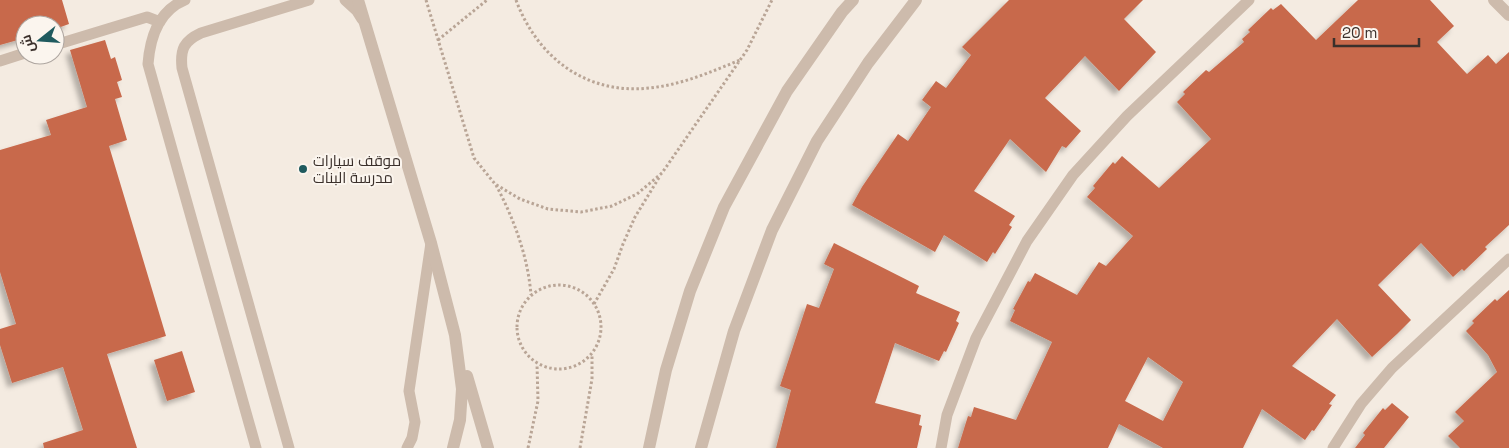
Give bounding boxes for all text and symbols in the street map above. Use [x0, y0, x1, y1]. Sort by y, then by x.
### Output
north arrow [15, 15, 65, 65]
scale bar [1334, 15, 1419, 47]
text: 20 m [1342, 23, 1377, 42]
text: ش [16, 33, 39, 55]
place label: موقف سيارات مدرسة البنات [313, 151, 401, 187]
marker: موقف سيارات مدرسة البنات [297, 163, 309, 175]

